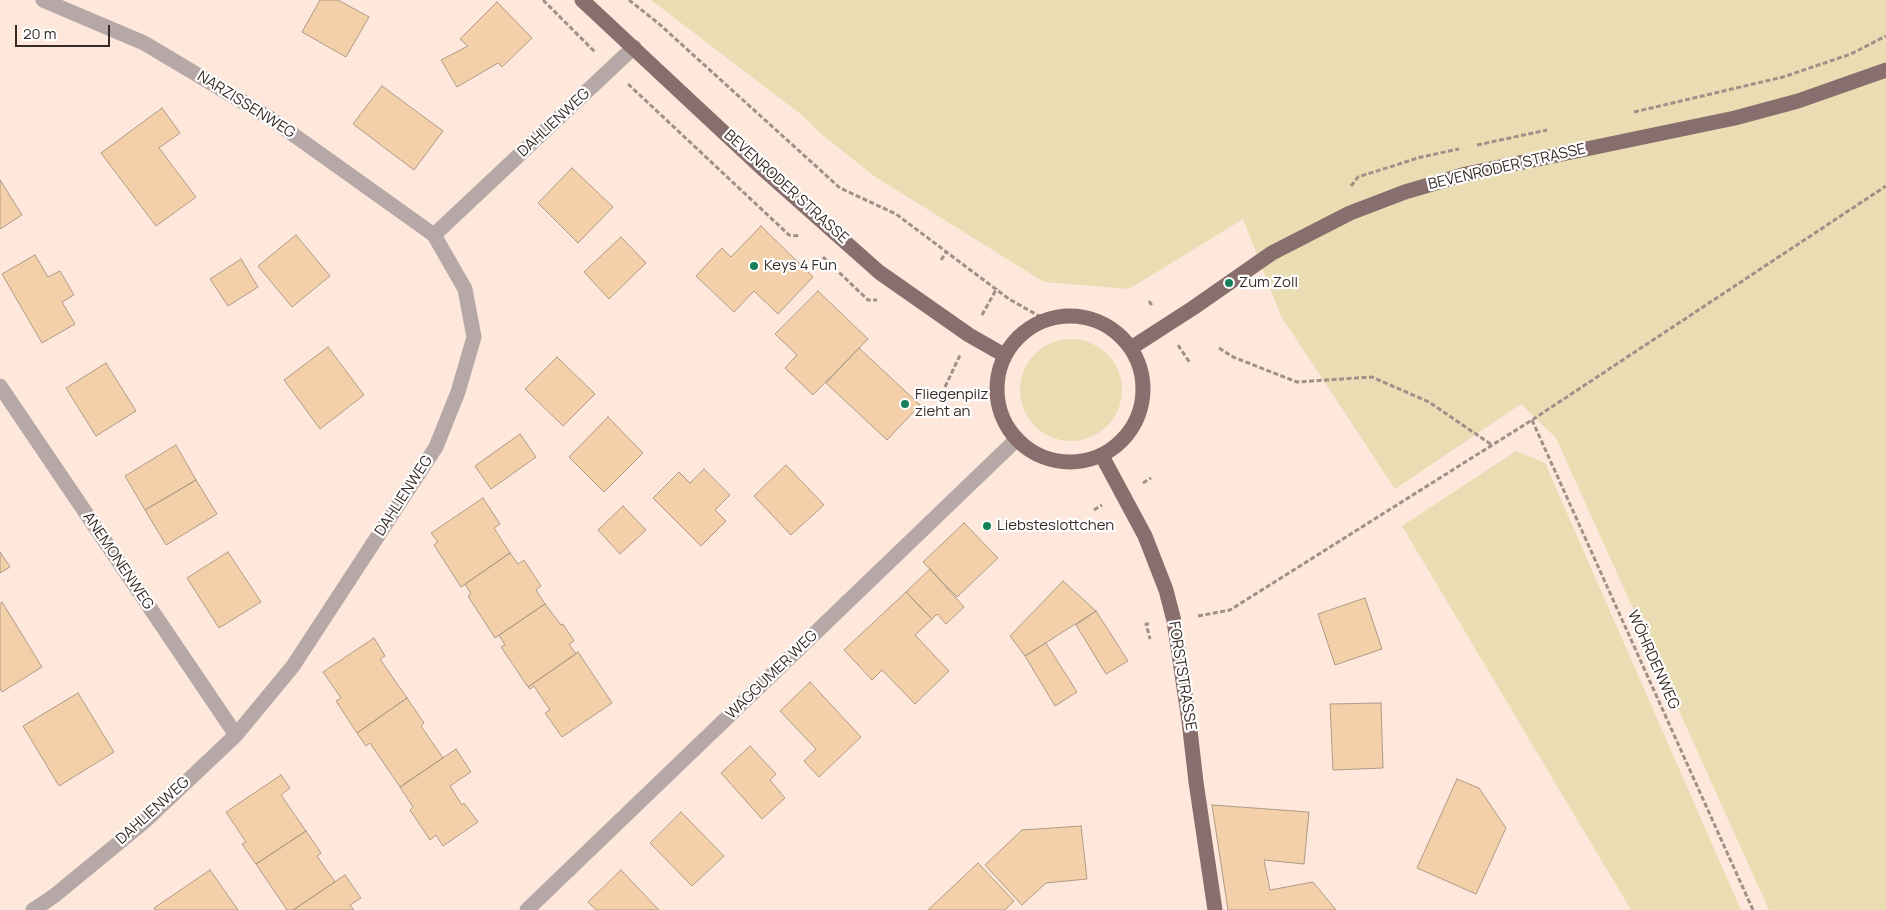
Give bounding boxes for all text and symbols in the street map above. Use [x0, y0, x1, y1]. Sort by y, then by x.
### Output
scale bar [18, 15, 112, 47]
text: 20 m [23, 23, 56, 44]
street label: NARZISSENWEG [194, 68, 298, 142]
street label: DAHLIENWEG [514, 85, 594, 161]
street label: BEVENRODER STRASSE [720, 126, 852, 248]
street label: BEVENRODER STRASSE [1426, 140, 1588, 194]
place label: Keys 4 Fun [764, 257, 837, 275]
marker: Keys 4 Fun [748, 260, 760, 272]
place label: Zum Zoll [1239, 274, 1298, 292]
marker: Zum Zoll [1223, 277, 1235, 289]
place label: Fliegenpilz zieht an [915, 386, 988, 421]
marker: Fliegenpilz zieht an [899, 398, 911, 410]
street label: DAHLIENWEG [371, 452, 437, 540]
street label: ANEMONENWEG [79, 509, 157, 613]
place label: Liebsteslottchen [997, 517, 1114, 535]
marker: Liebsteslottchen [981, 520, 993, 532]
street label: WÖHRDENWEG [1623, 608, 1683, 712]
street label: FORSTSTRASSE [1164, 620, 1200, 732]
street label: WAGGUMER WEG [723, 627, 821, 723]
street label: DAHLIENWEG [113, 773, 193, 849]

